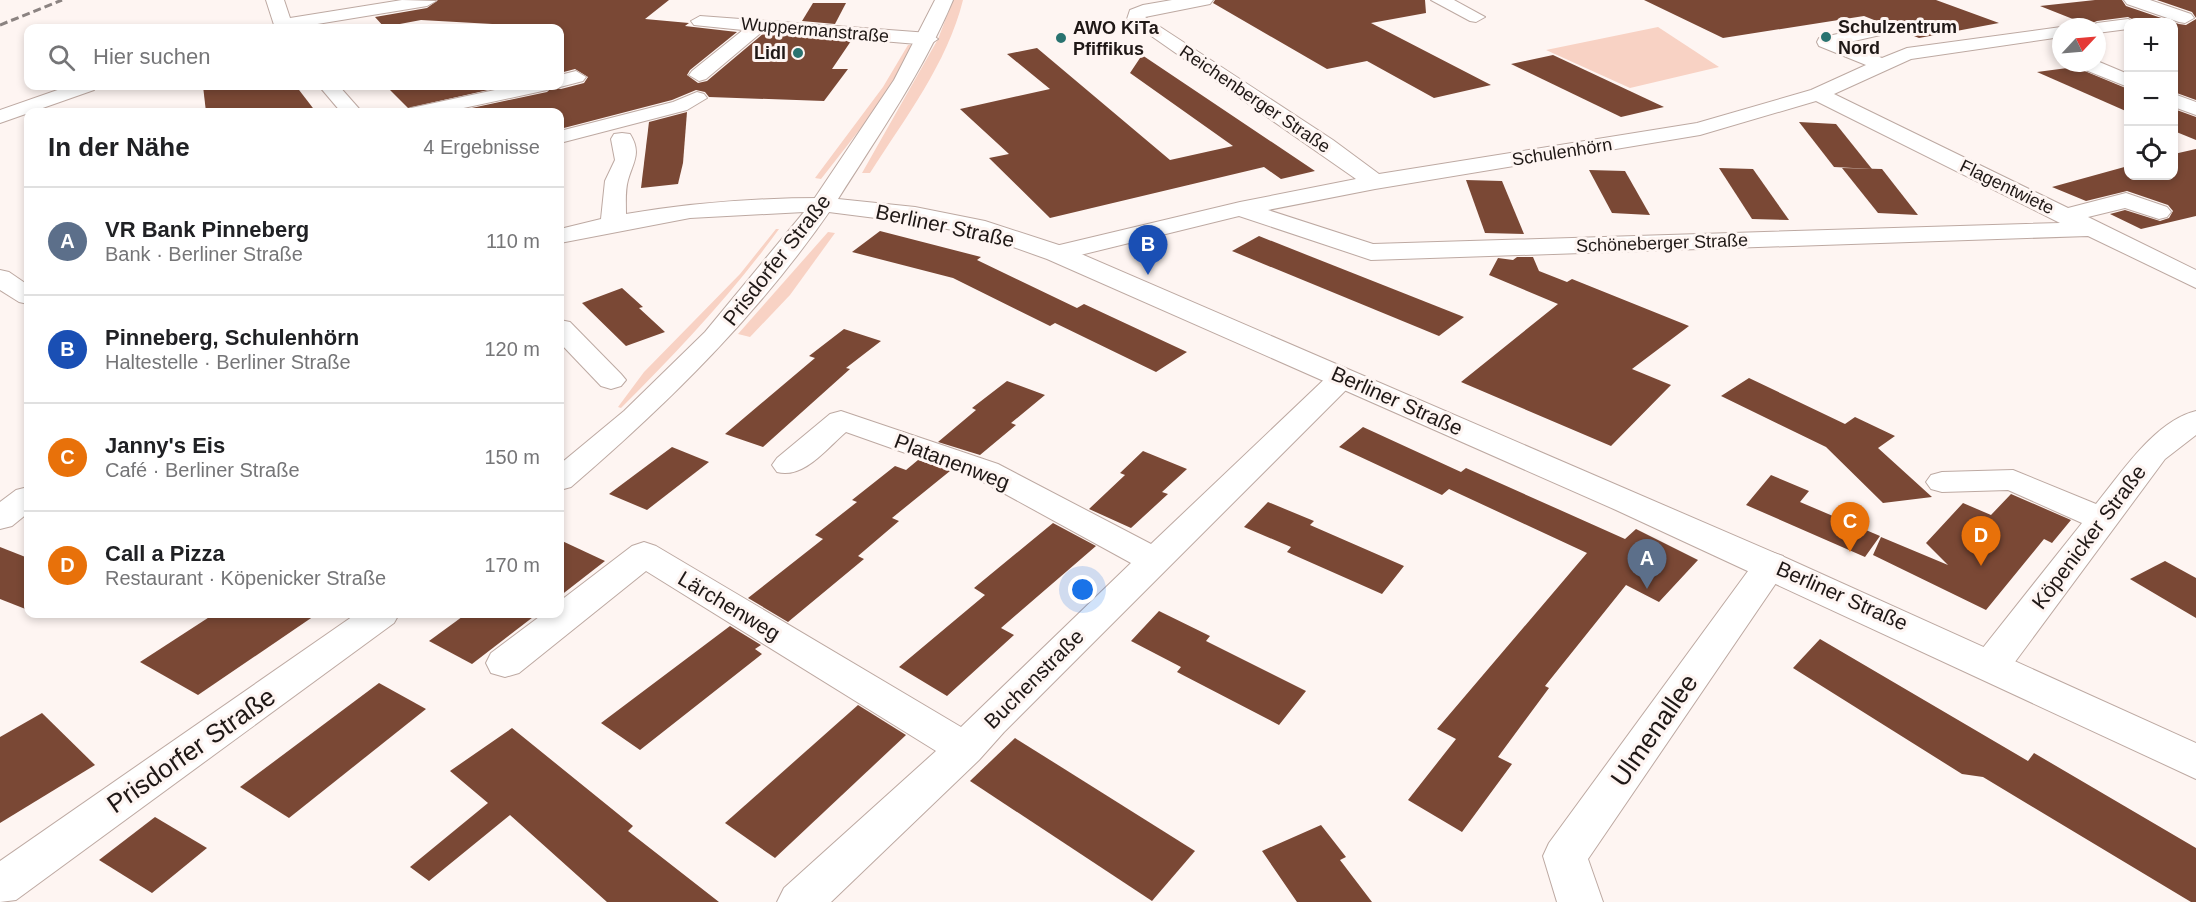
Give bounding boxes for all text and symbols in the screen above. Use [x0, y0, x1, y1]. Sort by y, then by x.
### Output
street label: Wuppermanstraße [740, 14, 890, 46]
place label: Schulzentrum Nord [1838, 17, 1957, 58]
place label: AWO KiTa Pfiffikus [1073, 18, 1160, 59]
north arrow [2052, 18, 2106, 72]
map controls [2124, 18, 2178, 180]
button: + [2124, 18, 2178, 72]
search box [24, 24, 564, 90]
marker: Schulzentrum Nord [1819, 30, 1833, 44]
marker: AWO KiTa Pfiffikus [1054, 31, 1068, 45]
icon: search [45, 41, 78, 74]
street label: Reichenberger Straße [1176, 41, 1334, 157]
place label: Lidl [754, 43, 786, 63]
text: Hier suchen [93, 44, 210, 69]
marker: Lidl [791, 46, 805, 60]
button: − [2124, 72, 2178, 126]
button: locate [2124, 126, 2178, 180]
text: In der Nähe [48, 132, 190, 162]
street label: Schulenhörn [1511, 134, 1613, 170]
text: 4 Ergebnisse [423, 136, 540, 158]
street label: Flagentwiete [1957, 156, 2057, 218]
street label: Prisdorfer Straße [718, 190, 835, 330]
street label: Berliner Straße [874, 200, 1017, 251]
text: VR Bank Pinneberg [105, 217, 309, 242]
pin: B [1128, 226, 1168, 275]
text: A [60, 230, 75, 252]
text: 110 m [486, 230, 540, 252]
street label: Schöneberger Straße [1576, 230, 1748, 256]
text: Bank · Berliner Straße [105, 243, 303, 265]
text: Pinneberg, Schulenhörn [105, 325, 359, 350]
text: B [60, 338, 75, 360]
text: 120 m [484, 338, 540, 360]
text: Haltestelle · Berliner Straße [105, 351, 351, 373]
street label: Berliner Straße [1328, 361, 1466, 440]
street label: Platanenweg [891, 429, 1013, 494]
text: Janny's Eis [105, 433, 225, 458]
text: C [60, 446, 75, 468]
text: 150 m [484, 446, 540, 468]
text: Café · Berliner Straße [105, 459, 300, 481]
street label: Köpenicker Straße [2027, 460, 2150, 613]
pin: C [1830, 502, 1870, 552]
pin: D [1962, 516, 2000, 566]
pin: A [1628, 540, 1666, 589]
text: Call a Pizza [105, 541, 225, 566]
text: D [60, 554, 75, 576]
text: 170 m [484, 554, 540, 576]
street label: Berliner Straße [1773, 556, 1911, 635]
street label: Lärchenweg [674, 566, 784, 645]
text: Restaurant · Köpenicker Straße [105, 567, 386, 589]
your location [1068, 575, 1097, 604]
street label: Buchenstraße [979, 624, 1088, 733]
street label: Ulmenallee [1604, 668, 1704, 792]
street label: Prisdorfer Straße [101, 681, 281, 819]

